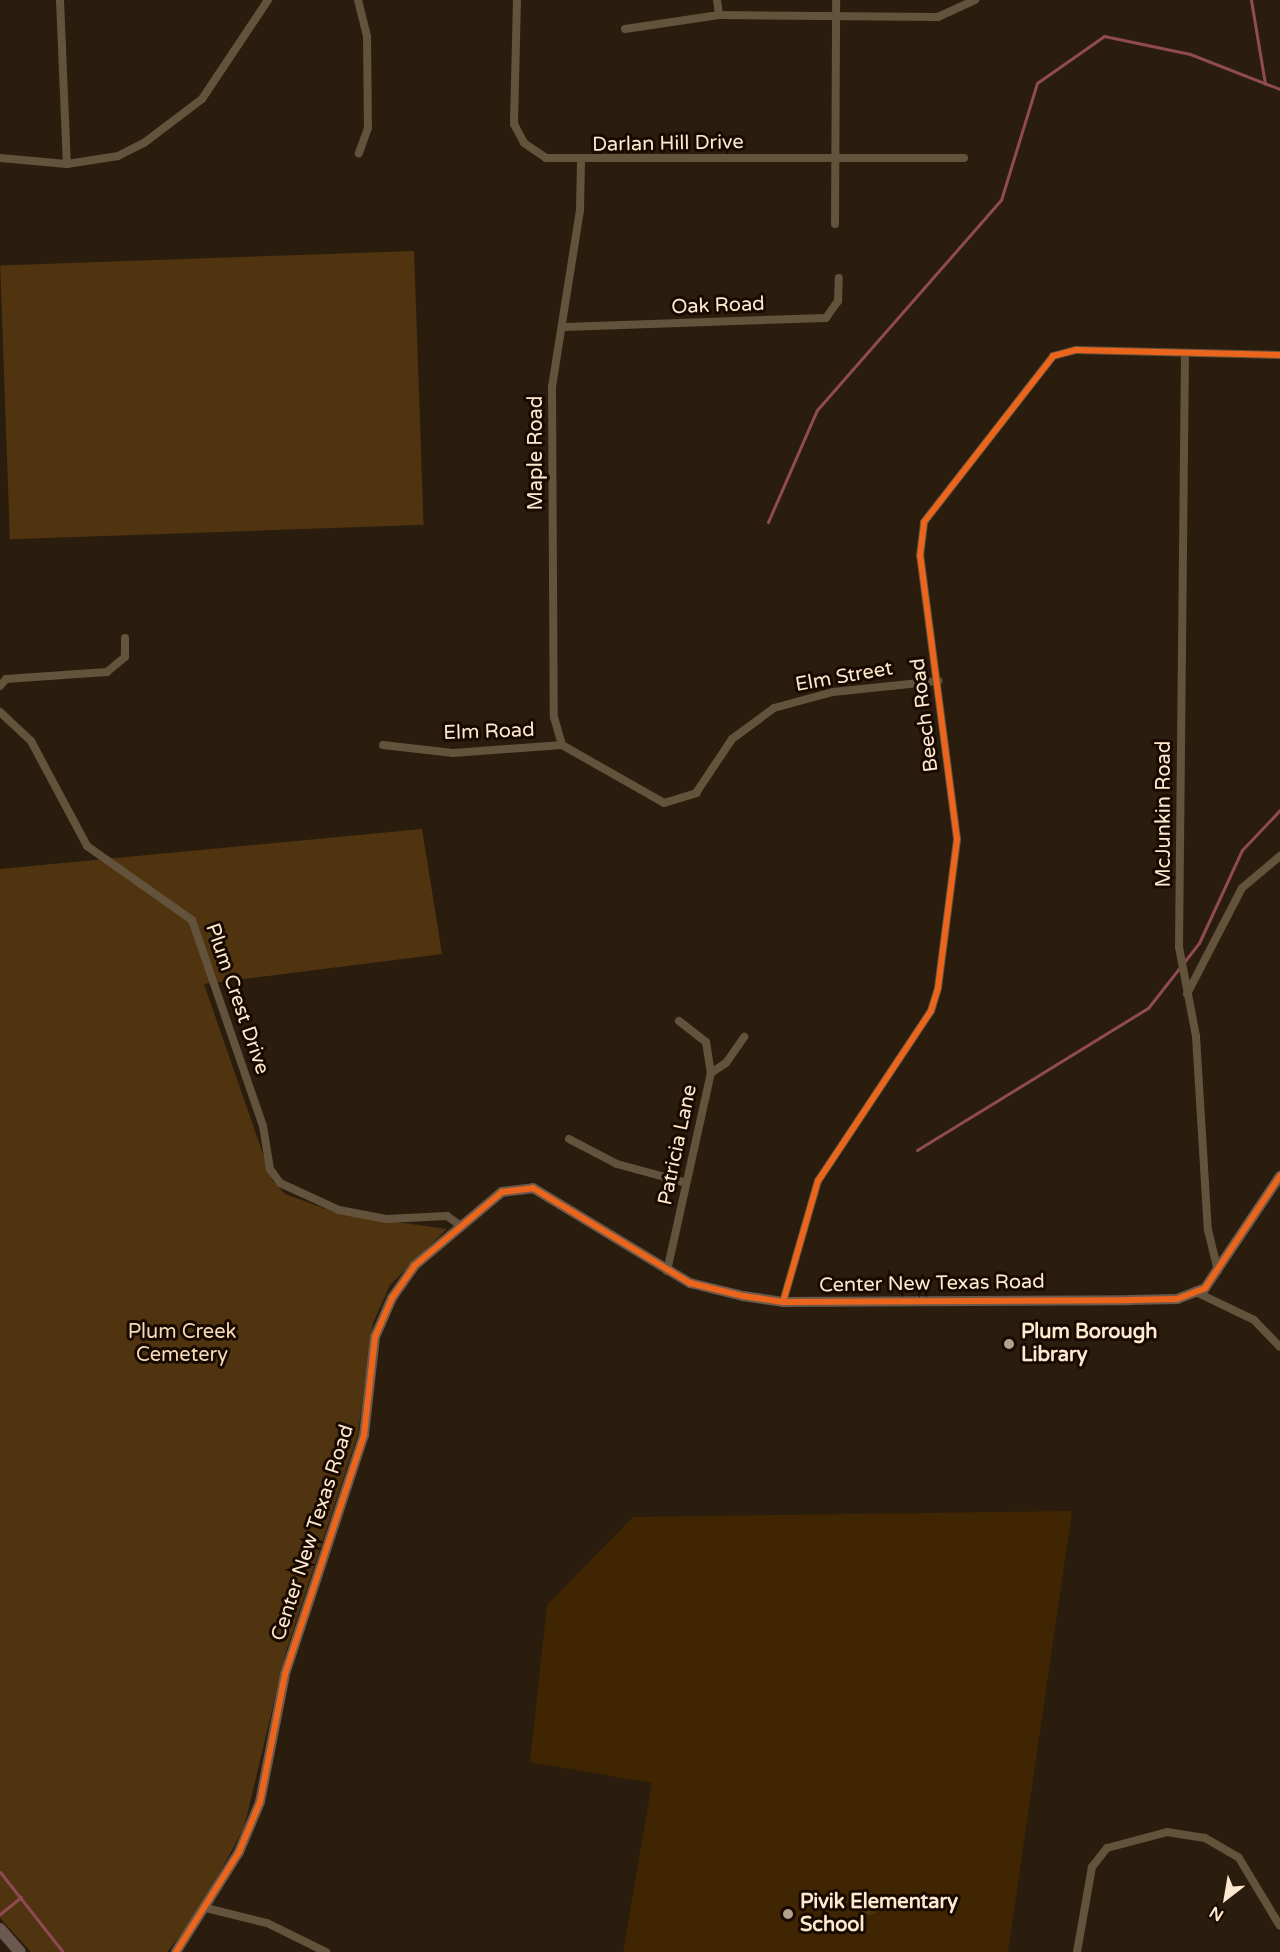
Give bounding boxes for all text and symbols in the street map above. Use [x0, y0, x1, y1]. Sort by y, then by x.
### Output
street label: Darlan Hill Drive [592, 131, 744, 157]
street label: Oak Road [671, 292, 765, 320]
street label: Maple Road [524, 396, 548, 510]
street label: Elm Street [793, 657, 895, 697]
street label: Beech Road [906, 657, 944, 773]
street label: Elm Road [443, 718, 535, 746]
street label: McJunkin Road [1152, 741, 1176, 887]
street label: Plum Crest Drive [200, 920, 274, 1078]
street label: Patricia Lane [654, 1083, 702, 1207]
street label: Center New Texas Road [819, 1270, 1045, 1298]
place label: Plum Borough Library [1021, 1320, 1157, 1367]
park label: Plum Creek Cemetery [128, 1321, 236, 1368]
marker: Plum Borough Library [1002, 1337, 1016, 1351]
street label: Center New Texas Road [267, 1422, 359, 1644]
north arrow [1196, 1868, 1256, 1928]
place label: Pivik Elementary School [800, 1890, 958, 1937]
text: N [1206, 1902, 1227, 1925]
marker: Pivik Elementary School [781, 1907, 795, 1921]

